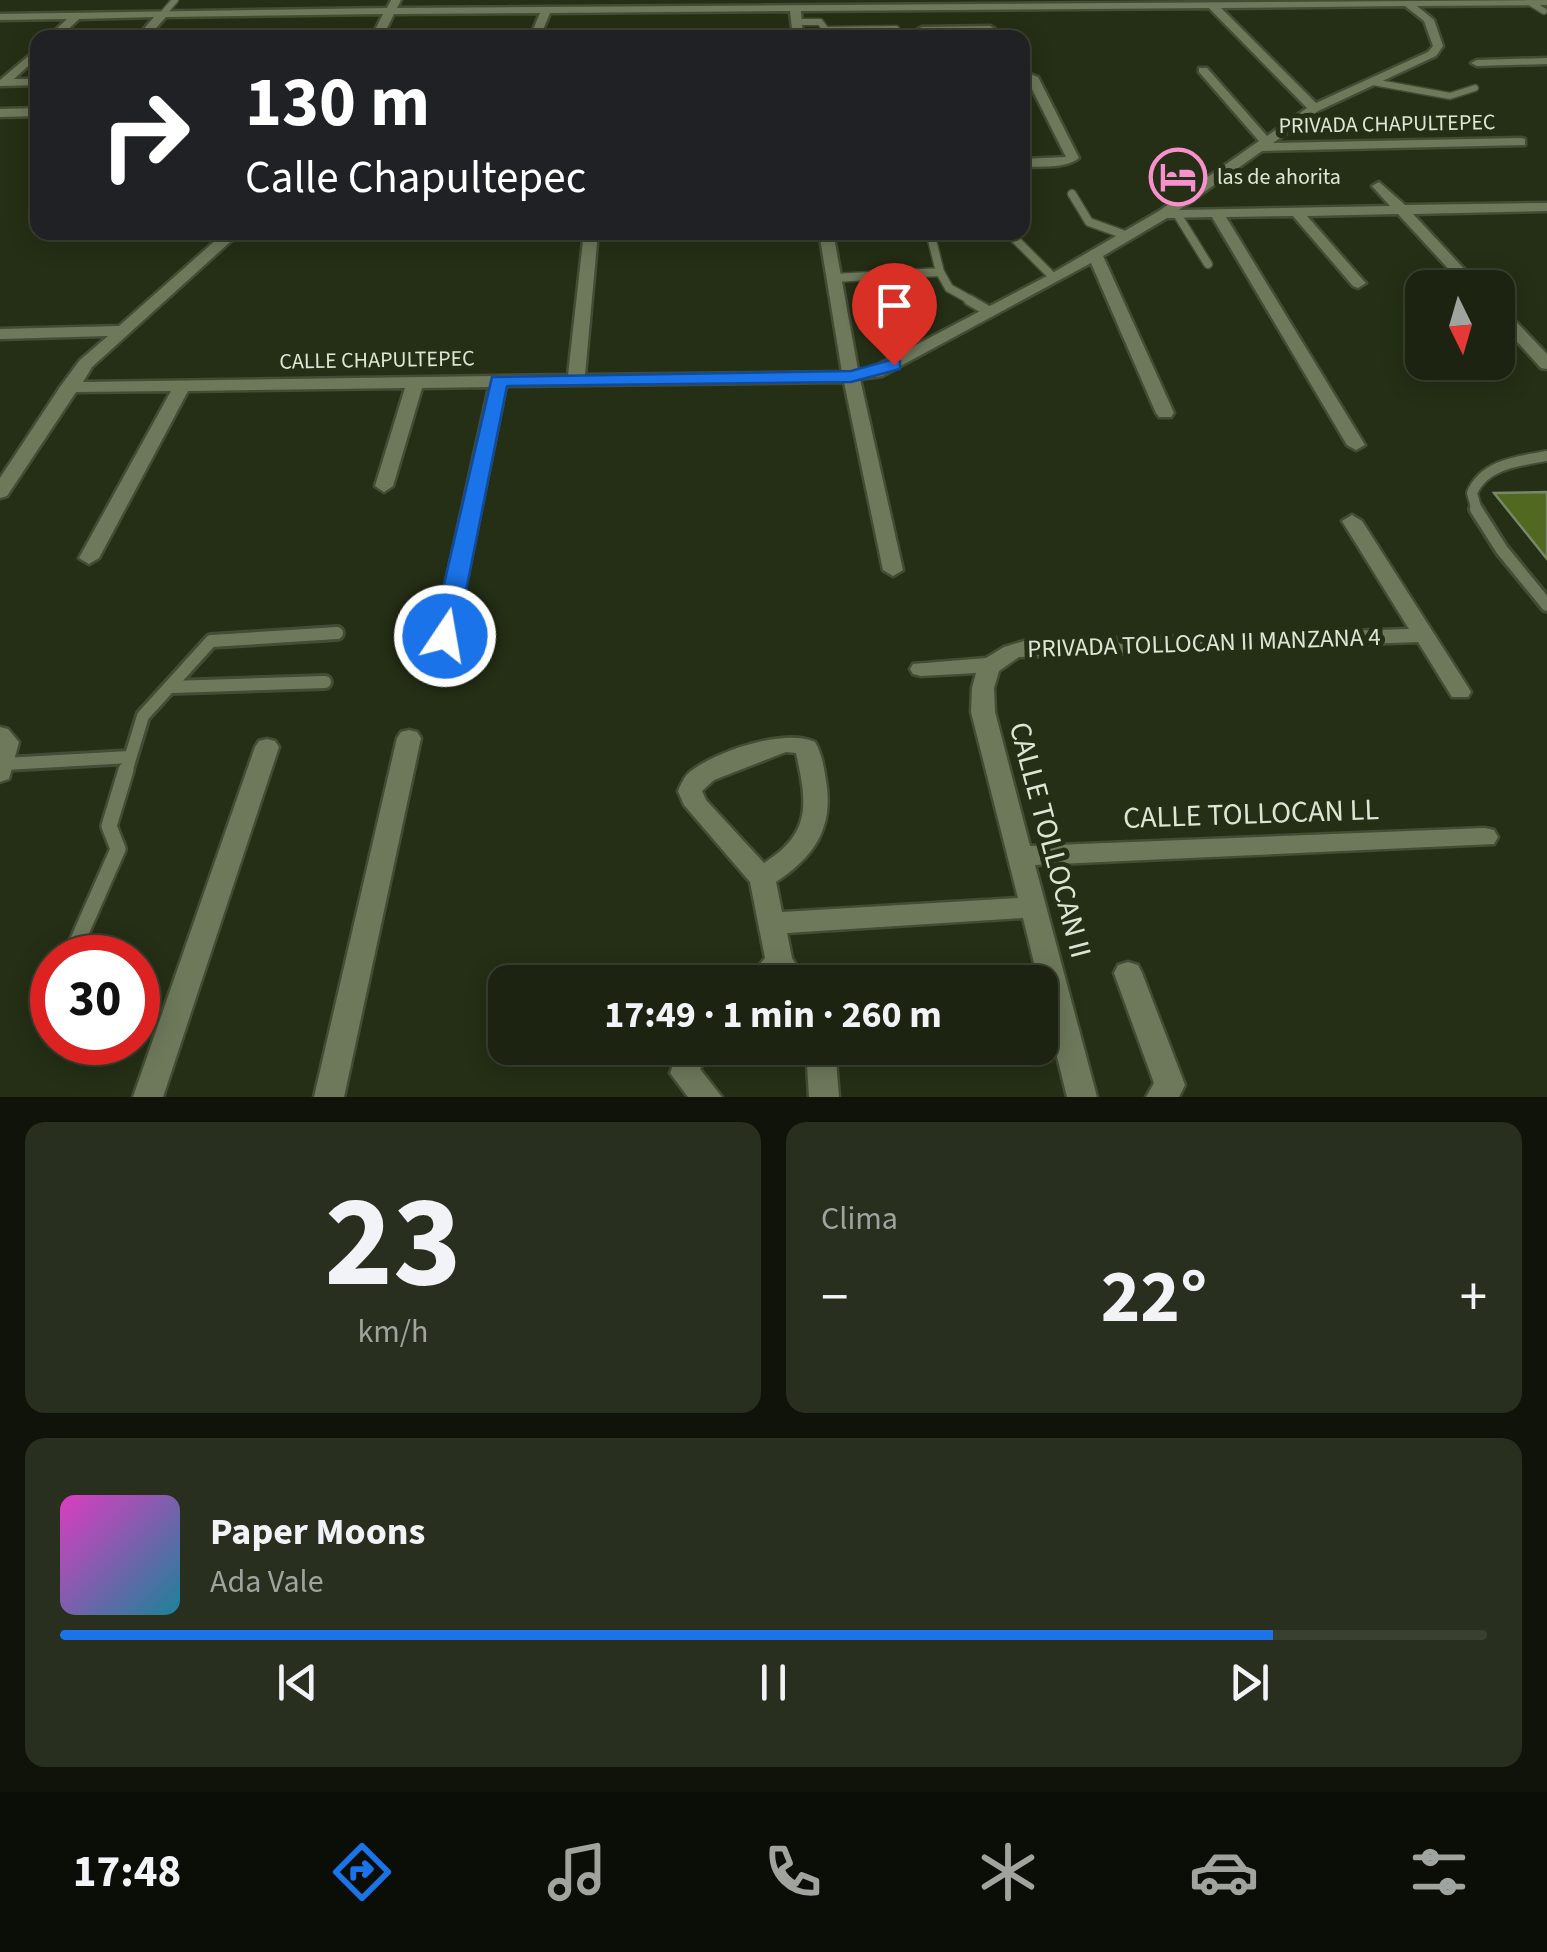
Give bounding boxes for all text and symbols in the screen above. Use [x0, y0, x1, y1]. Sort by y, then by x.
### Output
text: 130 m [245, 53, 430, 153]
icon: right [80, 70, 210, 200]
street label: PRIVADA CHAPULTEPEC [1278, 106, 1496, 142]
text: Calle Chapultepec [245, 146, 586, 210]
hotel icon: las de ahorita [1148, 147, 1208, 207]
place label: las de ahorita [1217, 161, 1341, 193]
pin [852, 263, 937, 366]
north arrow [1405, 270, 1515, 380]
map controls [1405, 270, 1515, 380]
icon: arrive [867, 278, 922, 333]
street label: CALLE CHAPULTEPEC [279, 342, 475, 378]
position arrow [393, 584, 497, 688]
street label: PRIVADA TOLLOCAN II MANZANA 4 [1027, 619, 1381, 667]
street label: CALLE TOLLOCAN II [998, 717, 1102, 963]
street label: CALLE TOLLOCAN LL [1122, 788, 1380, 840]
speed limit sign: 30 [30, 935, 160, 1065]
text: 17:49 · 1 min · 260 m [604, 988, 942, 1042]
text: 23 [324, 1151, 462, 1336]
text: Clima [821, 1196, 898, 1242]
text: 22° [1101, 1244, 1207, 1351]
text: − [821, 1259, 848, 1337]
text: + [1460, 1259, 1487, 1337]
text: km/h [358, 1309, 428, 1355]
text: Paper Moons [210, 1505, 425, 1559]
text: Ada Vale [210, 1559, 324, 1605]
icon: previous [270, 1655, 325, 1710]
icon: pause [746, 1655, 801, 1710]
icon: next [1222, 1655, 1277, 1710]
icon: directions [327, 1837, 397, 1907]
icon: music [542, 1837, 612, 1907]
icon: phone [758, 1837, 828, 1907]
icon: climate [973, 1837, 1043, 1907]
icon: car [1189, 1837, 1259, 1907]
icon: filters [1404, 1837, 1474, 1907]
text: 17:48 [73, 1840, 181, 1904]

